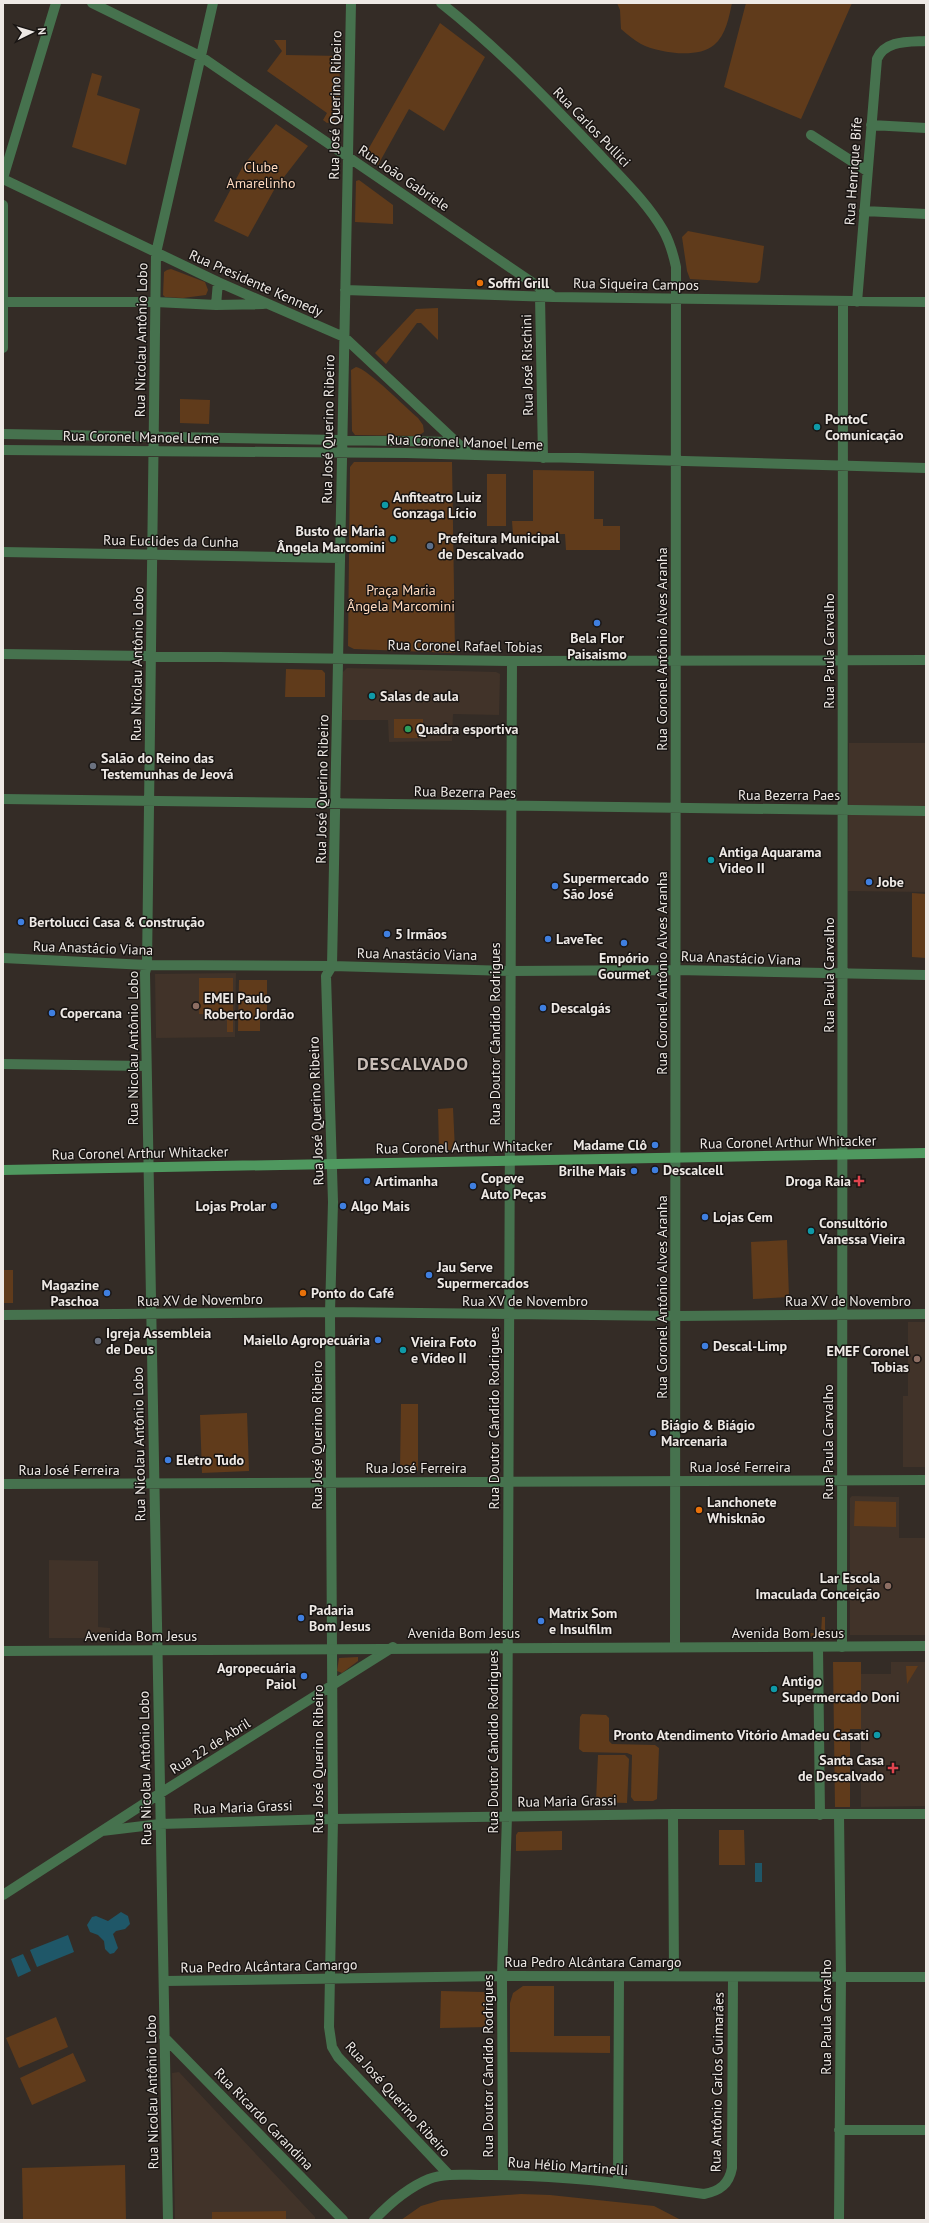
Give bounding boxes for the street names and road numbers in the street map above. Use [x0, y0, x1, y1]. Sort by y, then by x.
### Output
street label: Rua José Querino Ribeiro [325, 30, 345, 180]
street label: Rua Carlos Pullici [549, 83, 635, 171]
street label: Rua Henrique Bife [840, 116, 866, 226]
street label: Rua João Gabriele [355, 141, 453, 215]
street label: Rua Presidente Kennedy [186, 245, 326, 321]
street label: Rua Nicolau Antônio Lobo [131, 263, 151, 417]
street label: Rua Siqueira Campos [573, 274, 699, 294]
street label: Rua José Rischini [517, 314, 537, 416]
street label: Rua José Querino Ribeiro [318, 354, 338, 504]
street label: Rua Coronel Manoel Leme [63, 427, 219, 447]
street label: Rua Coronel Manoel Leme [387, 430, 543, 454]
street label: Rua Euclides da Cunha [103, 531, 239, 551]
street label: Rua Coronel Antônio Alves Aranha [653, 547, 671, 751]
street label: Rua Nicolau Antônio Lobo [127, 587, 147, 741]
street label: Rua Paula Carvalho [820, 593, 838, 709]
street label: Rua Coronel Rafael Tobias [387, 636, 543, 656]
street label: Rua José Querino Ribeiro [312, 714, 332, 864]
street label: Rua Bezerra Paes [414, 782, 516, 802]
street label: Rua Bezerra Paes [738, 786, 840, 804]
street label: Rua Coronel Antônio Alves Aranha [653, 871, 671, 1075]
street label: Rua Paula Carvalho [820, 917, 838, 1033]
street label: Rua Anastácio Viana [32, 937, 154, 959]
street label: Rua Doutor Cândido Rodrigues [486, 942, 504, 1126]
street label: Rua Anastácio Viana [357, 944, 477, 964]
street label: Rua Anastácio Viana [680, 947, 802, 969]
street label: Rua Nicolau Antônio Lobo [124, 971, 142, 1125]
street label: Rua José Querino Ribeiro [304, 1036, 328, 1186]
street label: Rua Coronel Arthur Whitacker [699, 1131, 877, 1153]
street label: Rua Coronel Arthur Whitacker [375, 1136, 553, 1158]
street label: Rua Coronel Arthur Whitacker [51, 1142, 229, 1164]
street label: Rua Coronel Antônio Alves Aranha [653, 1195, 671, 1399]
street label: Rua XV de Novembro [137, 1290, 263, 1310]
street label: Rua XV de Novembro [462, 1292, 588, 1310]
street label: Rua XV de Novembro [785, 1292, 911, 1310]
street label: Rua Doutor Cândido Rodrigues [485, 1326, 503, 1510]
street label: Rua José Querino Ribeiro [308, 1360, 326, 1510]
street label: Rua Nicolau Antônio Lobo [129, 1367, 149, 1521]
street label: Rua Paula Carvalho [819, 1384, 837, 1500]
street label: Rua José Ferreira [689, 1458, 791, 1476]
street label: Rua José Ferreira [365, 1459, 467, 1477]
street label: Rua José Ferreira [18, 1461, 120, 1479]
street label: Avenida Bom Jesus [408, 1624, 520, 1642]
street label: Avenida Bom Jesus [732, 1624, 844, 1642]
street label: Avenida Bom Jesus [85, 1627, 197, 1645]
street label: Rua Doutor Cândido Rodrigues [484, 1650, 502, 1834]
street label: Rua José Querino Ribeiro [309, 1684, 327, 1834]
street label: Rua Nicolau Antônio Lobo [135, 1691, 155, 1845]
street label: Rua 22 de Abril [166, 1714, 254, 1778]
street label: Rua Maria Grassi [517, 1791, 617, 1811]
street label: Rua Maria Grassi [193, 1796, 293, 1818]
street label: Rua Pedro Alcântara Camargo [504, 1953, 682, 1971]
street label: Rua Pedro Alcântara Camargo [180, 1955, 358, 1977]
street label: Rua Paula Carvalho [817, 1959, 835, 2075]
street label: Rua Doutor Cândido Rodrigues [479, 1974, 497, 2158]
street label: Rua Antônio Carlos Guimarães [706, 1992, 728, 2172]
street label: Rua Nicolau Antônio Lobo [142, 2015, 162, 2169]
street label: Rua José Querino Ribeiro [341, 2038, 455, 2160]
street label: Rua Ricardo Carandina [211, 2064, 317, 2174]
street label: Rua Hélio Martinelli [507, 2153, 629, 2179]

